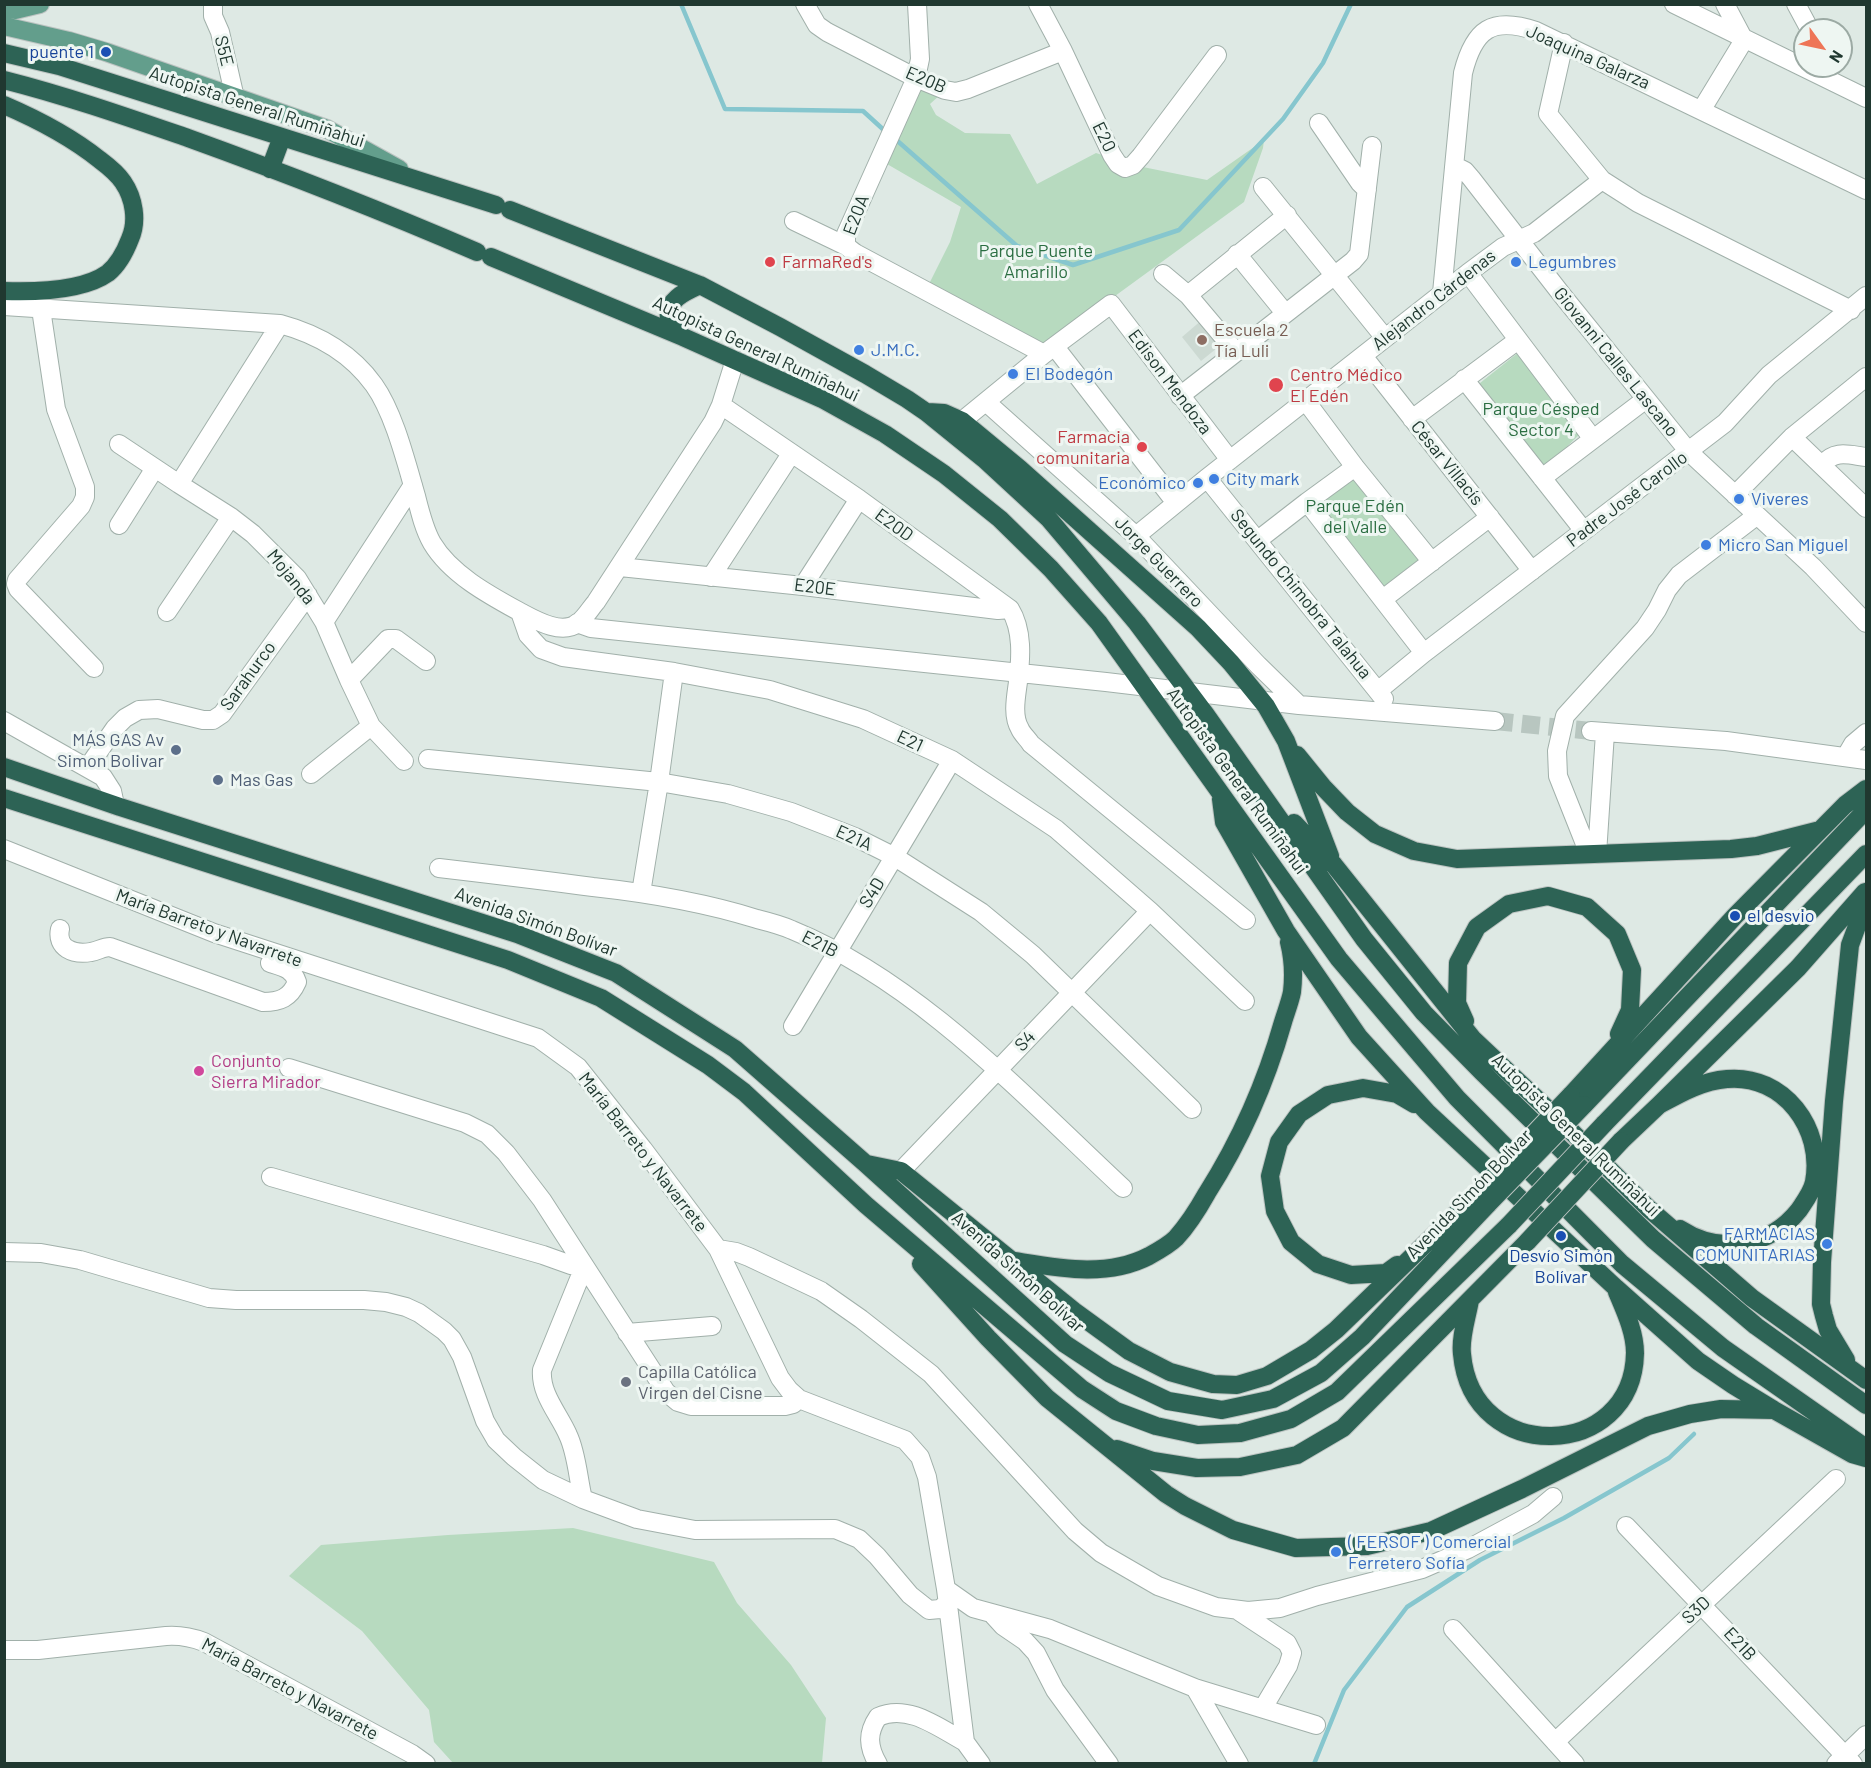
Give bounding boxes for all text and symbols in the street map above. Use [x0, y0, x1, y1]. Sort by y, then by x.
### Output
north arrow [1793, 18, 1853, 78]
street label: Joaquina Galarza [1523, 20, 1653, 94]
street label: S5E [210, 34, 238, 68]
place label: puente 1 [29, 41, 94, 63]
marker: puente 1 [99, 45, 113, 59]
text: N [1826, 47, 1848, 67]
street label: Autopista General Rumiñahui [146, 62, 368, 152]
street label: E20B [902, 62, 950, 98]
street label: E20 [1088, 118, 1120, 156]
street label: E20A [838, 192, 874, 238]
park label: Parque Puente Amarillo [979, 240, 1093, 282]
street label: Alejandro Cárdenas [1368, 245, 1500, 355]
place label: FarmaRed's [782, 251, 872, 273]
place label: Legumbres [1528, 251, 1616, 273]
marker: FarmaRed's [763, 255, 777, 269]
marker: Legumbres [1509, 255, 1523, 269]
street label: Giovanni Calles Lascano [1549, 283, 1683, 441]
street label: Autopista General Rumiñahui [649, 292, 863, 406]
place label: Escuela 2 Tía Luli [1214, 319, 1289, 362]
street label: Edison Mendoza [1123, 325, 1217, 439]
marker: Escuela 2 Tía Luli [1195, 333, 1209, 347]
place label: J.M.C. [871, 339, 920, 361]
marker: J.M.C. [852, 343, 866, 357]
place label: El Bodegón [1025, 363, 1113, 385]
place label: Centro Médico El Edén [1290, 364, 1403, 406]
marker: El Bodegón [1006, 367, 1020, 381]
marker: Centro Médico El Edén [1267, 376, 1285, 394]
park label: Parque Césped Sector 4 [1482, 398, 1600, 440]
street label: César Villacís [1406, 416, 1488, 510]
place label: Farmacia comunitaria [1036, 426, 1130, 468]
marker: Farmacia comunitaria [1135, 440, 1149, 454]
street label: Padre José Carollo [1562, 447, 1692, 551]
place label: City mark [1226, 468, 1300, 490]
place label: Económico [1098, 472, 1186, 494]
marker: City mark [1207, 472, 1221, 486]
marker: Económico [1191, 476, 1205, 490]
place label: Viveres [1751, 488, 1809, 510]
marker: Viveres [1732, 492, 1746, 506]
park label: Parque Edén del Valle [1306, 495, 1404, 538]
street label: E20D [871, 504, 917, 546]
street label: Segundo Chimobra Talahua [1226, 505, 1376, 683]
street label: Jorge Guerrero [1110, 512, 1208, 612]
place label: Micro San Miguel [1718, 534, 1848, 556]
marker: Micro San Miguel [1699, 538, 1713, 552]
street label: Mojanda [262, 545, 320, 609]
street label: E20E [793, 574, 837, 600]
street label: Sarahurco [216, 637, 280, 715]
street label: Autopista General Rumiñahui [1162, 683, 1312, 879]
street label: E21 [893, 726, 927, 756]
place label: MÁS GAS Av Simon Bolivar [57, 729, 164, 771]
marker: MÁS GAS Av Simon Bolivar [169, 743, 183, 757]
place label: Mas Gas [230, 769, 293, 791]
marker: Mas Gas [211, 773, 225, 787]
street label: E21A [832, 821, 876, 855]
street label: S4D [855, 874, 889, 912]
street label: Avenida Simón Bolívar [452, 883, 620, 961]
street label: María Barreto y Navarrete [113, 884, 305, 972]
place label: el desvio [1747, 905, 1815, 927]
marker: el desvio [1728, 909, 1742, 923]
street label: E21B [798, 926, 842, 962]
street label: S4 [1010, 1026, 1040, 1056]
street label: Autopista General Rumiñahui [1487, 1049, 1665, 1221]
place label: Conjunto Sierra Mirador [211, 1050, 321, 1092]
marker: Conjunto Sierra Mirador [192, 1064, 206, 1078]
street label: María Barreto y Navarrete [574, 1068, 712, 1236]
street label: Avenida Simón Bolívar [1402, 1125, 1536, 1263]
street label: Avenida Simón Bolívar [947, 1207, 1089, 1337]
place label: FARMACIAS COMUNITARIAS [1695, 1223, 1815, 1266]
marker: Desvío Simón Bolívar [1554, 1229, 1568, 1243]
marker: FARMACIAS COMUNITARIAS [1820, 1237, 1834, 1251]
place label: Desvío Simón Bolívar [1509, 1245, 1613, 1288]
place label: Capilla Católica Virgen del Cisne [638, 1361, 763, 1404]
marker: Capilla Católica Virgen del Cisne [619, 1375, 633, 1389]
place label: ( FERSOF ) Comercial Ferretero Sofía [1348, 1531, 1511, 1574]
marker: ( FERSOF ) Comercial Ferretero Sofía [1329, 1545, 1343, 1559]
street label: S3D [1677, 1592, 1715, 1628]
street label: E21B [1719, 1623, 1761, 1665]
street label: María Barreto y Navarrete [198, 1633, 382, 1745]

